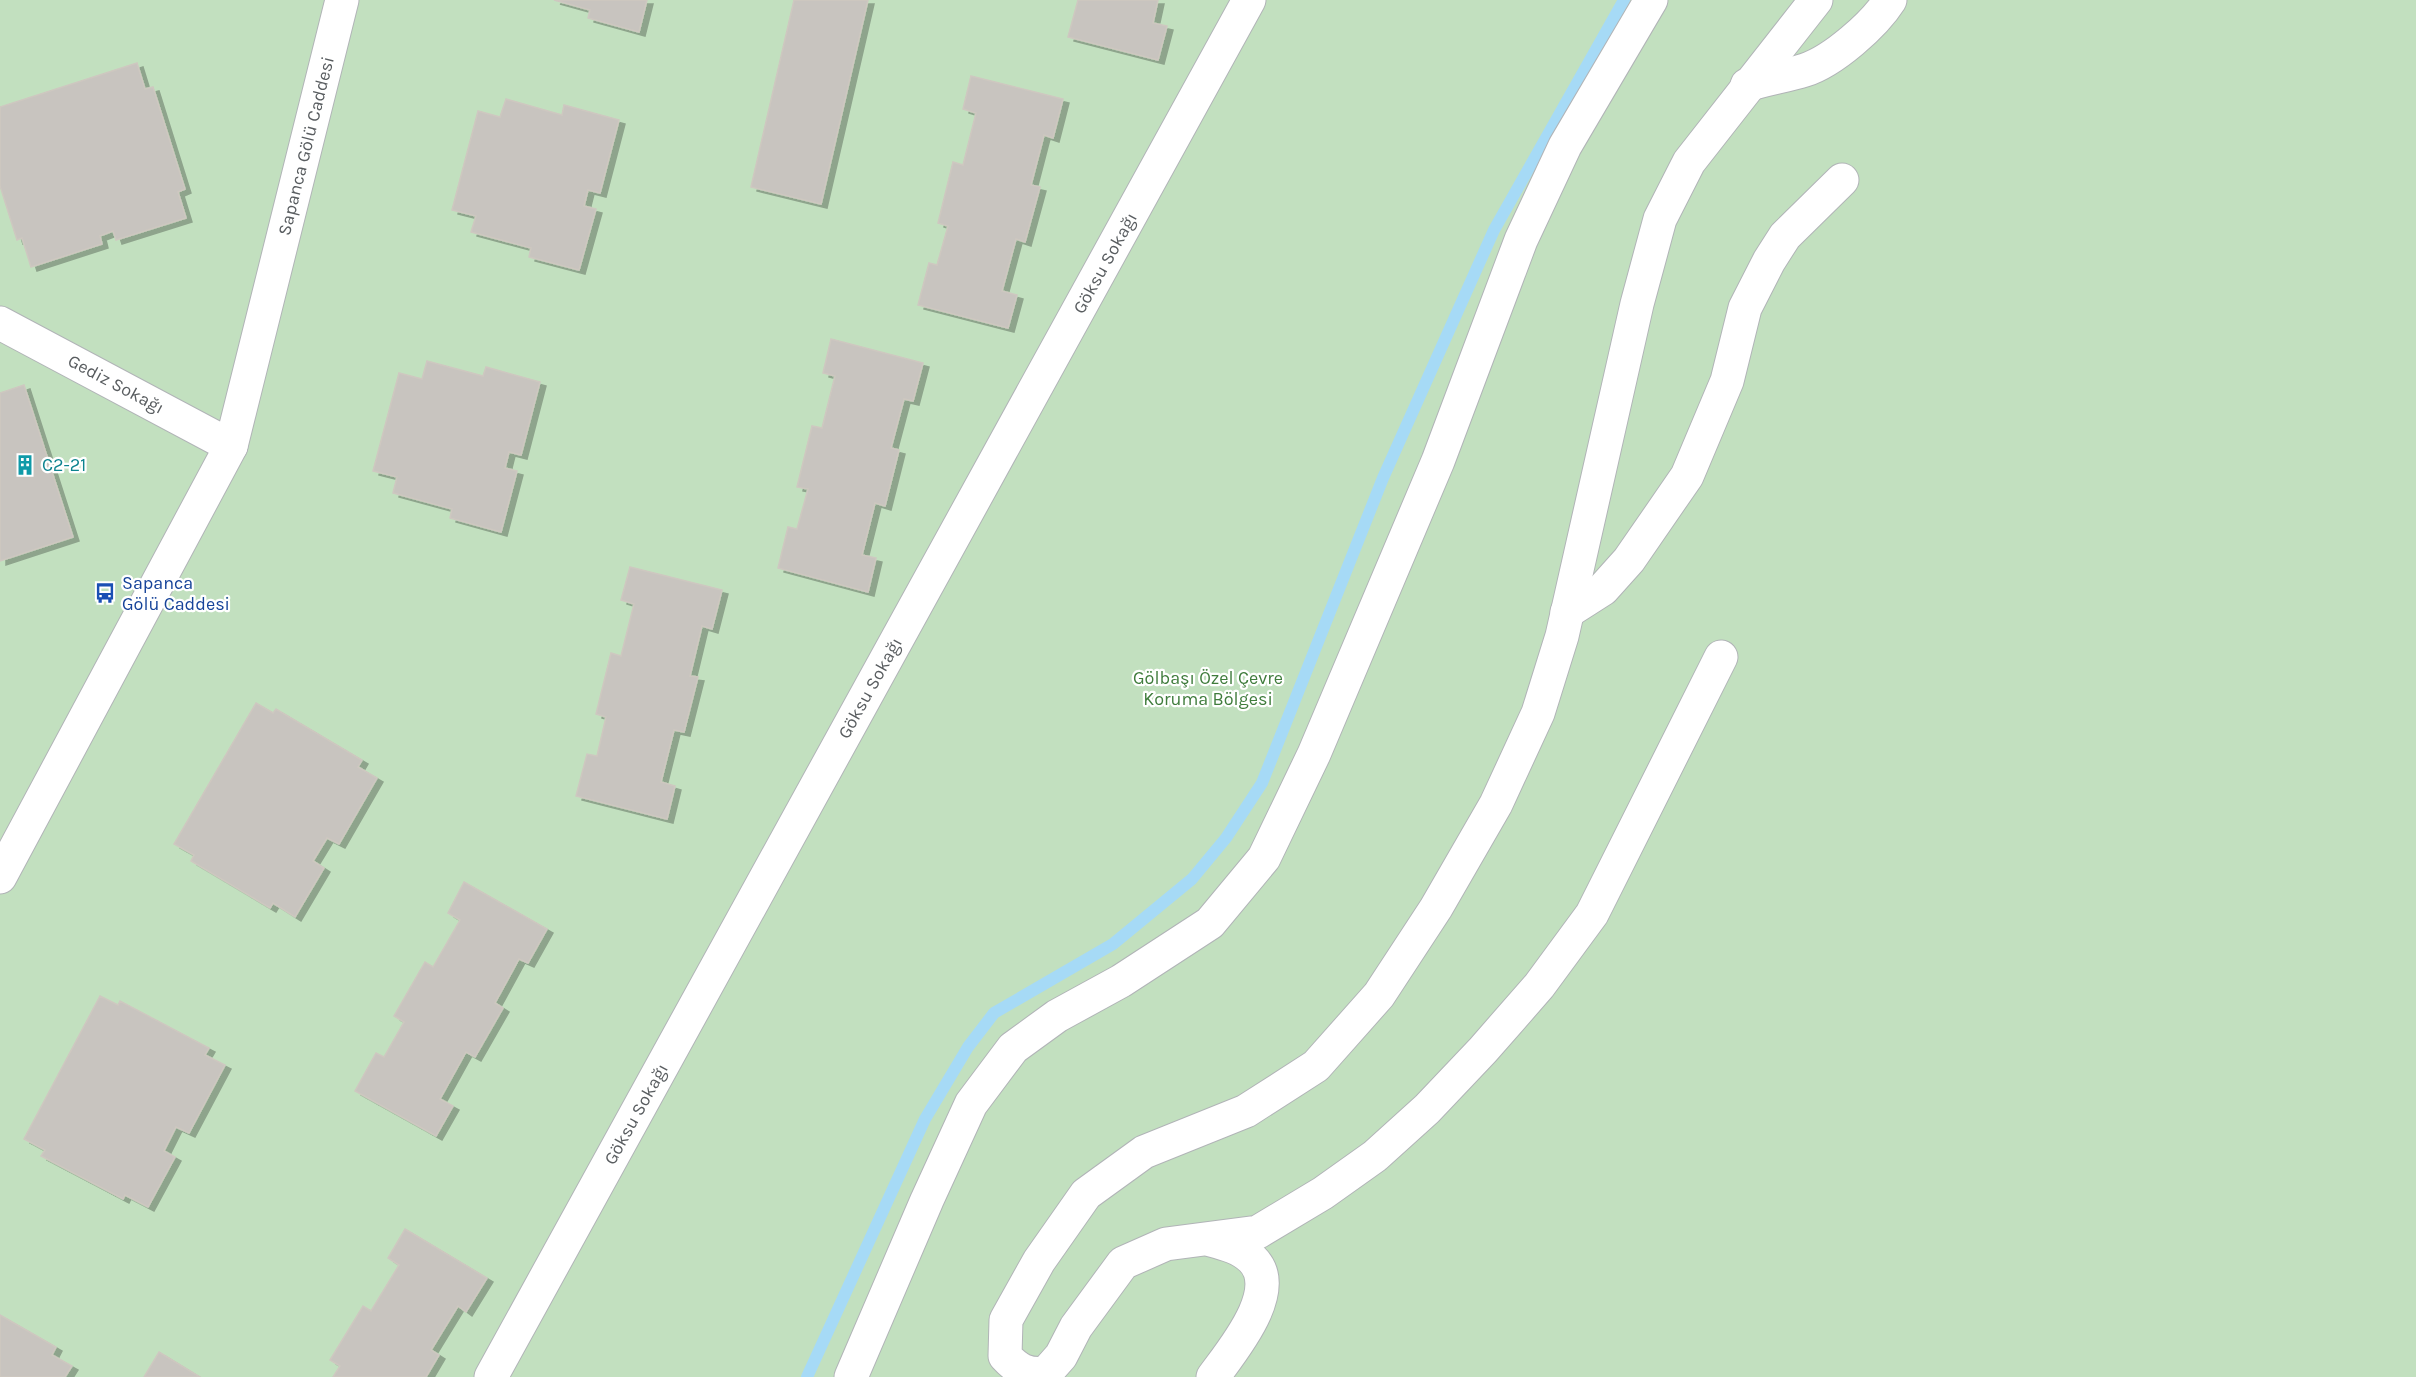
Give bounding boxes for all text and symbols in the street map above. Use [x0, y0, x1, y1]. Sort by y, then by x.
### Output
street label: Sapanca Gölü Caddesi [273, 54, 339, 238]
street label: Göksu Sokağı [1068, 208, 1142, 318]
street label: Gediz Sokağı [64, 349, 168, 419]
building icon: C2-21 [13, 453, 37, 477]
place label: C2-21 [42, 454, 86, 476]
place label: Sapanca Gölü Caddesi [122, 572, 230, 615]
bus stop icon: Sapanca Gölü Caddesi [93, 581, 117, 605]
street label: Göksu Sokağı [833, 633, 907, 743]
park label: Gölbaşı Özel Çevre Koruma Bölgesi [1133, 667, 1283, 710]
street label: Göksu Sokağı [599, 1059, 673, 1169]

